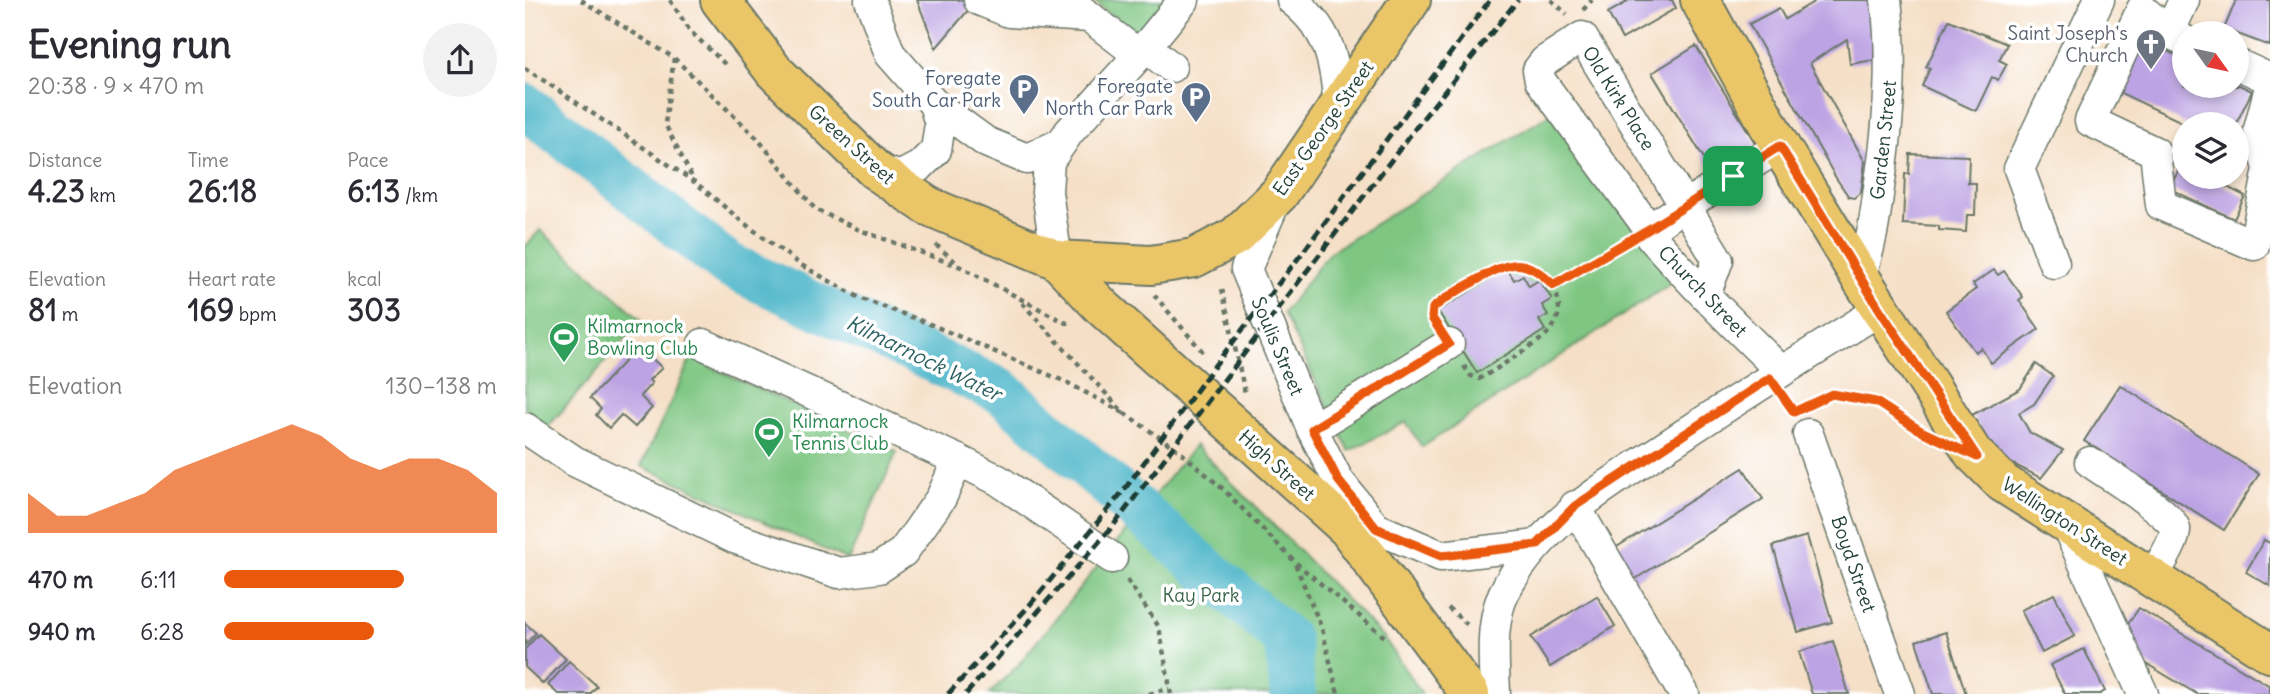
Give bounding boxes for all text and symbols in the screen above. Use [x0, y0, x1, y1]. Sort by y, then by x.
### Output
text: Evening run [28, 21, 231, 68]
place label: Saint Joseph's Church [2008, 21, 2128, 67]
north arrow [2172, 21, 2249, 98]
map controls [2172, 21, 2249, 189]
button: share [423, 23, 497, 97]
church icon: Saint Joseph's Church [2134, 27, 2168, 71]
street label: Old Kirk Place [1577, 41, 1661, 155]
street label: East George Street [1267, 56, 1379, 200]
place label: Foregate South Car Park [872, 66, 1001, 112]
text: 20:38 · 9 × 470 m [28, 71, 204, 100]
parking icon: Foregate South Car Park [1007, 72, 1041, 116]
place label: Foregate North Car Park [1045, 74, 1173, 120]
street label: Garden Street [1865, 79, 1901, 201]
parking icon: Foregate North Car Park [1179, 80, 1213, 124]
street label: Green Street [804, 99, 900, 189]
button: layers [2172, 112, 2249, 189]
pin [1703, 146, 1763, 206]
text: Distance [28, 148, 102, 172]
text: Time [188, 148, 229, 172]
text: Pace [347, 148, 389, 172]
icon: arrive [1714, 157, 1752, 195]
text: 4.23 [28, 172, 85, 210]
text: 26:18 [188, 172, 257, 210]
text: 6:13 [347, 172, 400, 210]
text: km [85, 183, 116, 207]
text: /km [400, 183, 438, 207]
street label: Church Street [1653, 240, 1753, 342]
text: Elevation [28, 267, 106, 291]
text: Heart rate [188, 267, 276, 291]
text: kcal [347, 267, 382, 291]
text: 81 [28, 291, 57, 329]
text: 169 [188, 291, 234, 329]
text: 303 [347, 291, 401, 329]
street label: Soulis Street [1246, 293, 1310, 399]
text: m [57, 302, 78, 326]
text: bpm [234, 302, 277, 326]
water label: Kilmarnock Water [842, 309, 1008, 408]
place label: Kilmarnock Bowling Club [587, 314, 698, 360]
sports icon: Kilmarnock Bowling Club [547, 320, 581, 364]
text: Elevation [28, 371, 122, 400]
text: 130–138 m [386, 371, 497, 400]
place label: Kilmarnock Tennis Club [792, 409, 889, 455]
sports icon: Kilmarnock Tennis Club [752, 415, 786, 459]
street label: High Street [1234, 424, 1320, 506]
street label: Wellington Street [1998, 472, 2132, 570]
street label: Boyd Street [1826, 513, 1882, 615]
text: 470 m [28, 565, 93, 594]
text: 6:11 [140, 565, 177, 594]
park label: Kay Park [1163, 583, 1240, 607]
text: 940 m [28, 617, 95, 646]
text: 6:28 [140, 617, 184, 646]

